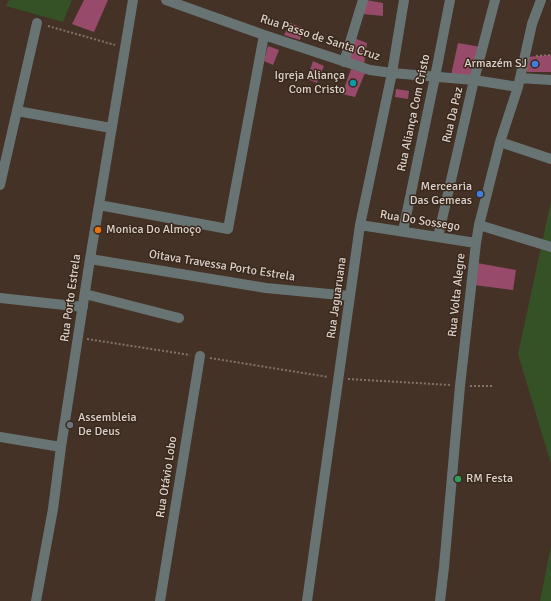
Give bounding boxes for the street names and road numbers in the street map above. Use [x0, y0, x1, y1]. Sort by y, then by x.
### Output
street label: Rua Passo de Santa Cruz [258, 12, 382, 64]
street label: Rua Aliança Com Cristo [395, 53, 433, 173]
street label: Rua Da Paz [440, 86, 466, 144]
street label: Rua Do Sossego [379, 208, 461, 234]
street label: Oitava Travessa Porto Estrela [148, 247, 296, 285]
street label: Rua Volta Alegre [445, 252, 469, 338]
street label: Rua Porto Estrela [58, 253, 84, 343]
street label: Rua Jaguaruana [324, 256, 350, 340]
street label: Rua Otávio Lobo [153, 435, 181, 519]

